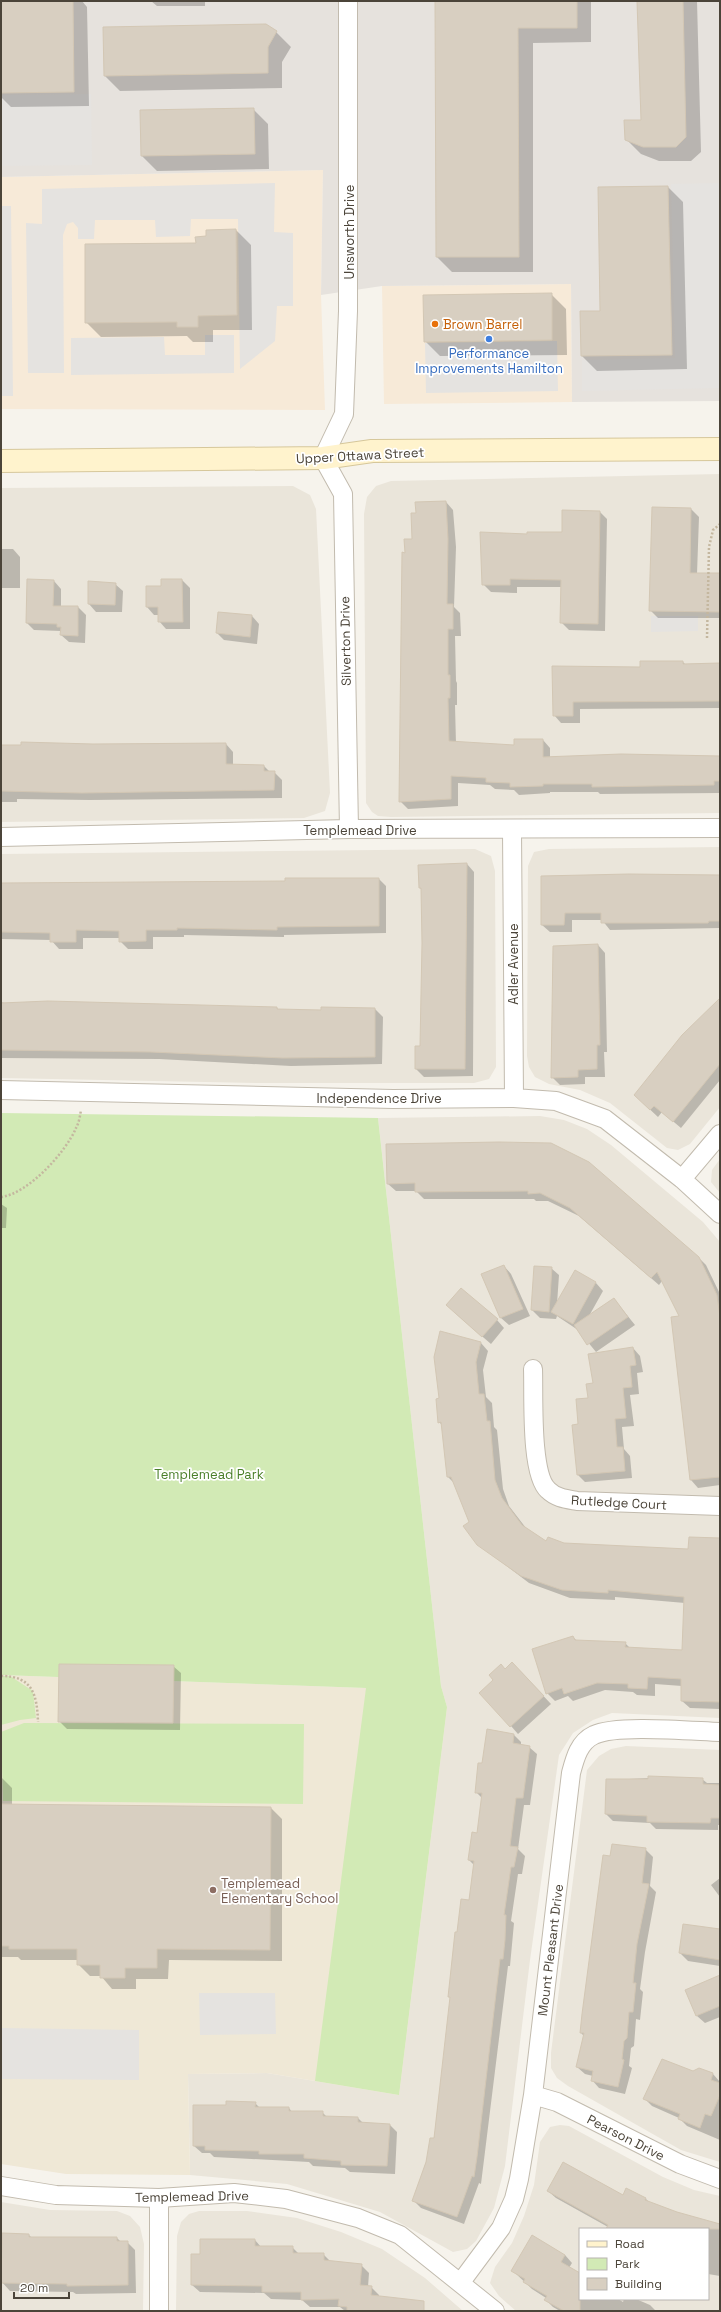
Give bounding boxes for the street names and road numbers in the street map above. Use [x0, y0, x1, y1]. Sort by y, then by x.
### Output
street label: Unsworth Drive [341, 184, 358, 280]
street label: Upper Ottawa Street [295, 444, 425, 467]
street label: Silverton Drive [336, 596, 355, 686]
street label: Templemead Drive [303, 822, 417, 839]
street label: Adler Avenue [505, 923, 522, 1005]
street label: Independence Drive [316, 1090, 442, 1107]
street label: Rutledge Court [571, 1491, 667, 1514]
street label: Mount Pleasant Drive [534, 1883, 567, 2017]
street label: Pearson Drive [584, 2111, 667, 2164]
street label: Templemead Drive [135, 2187, 249, 2206]

